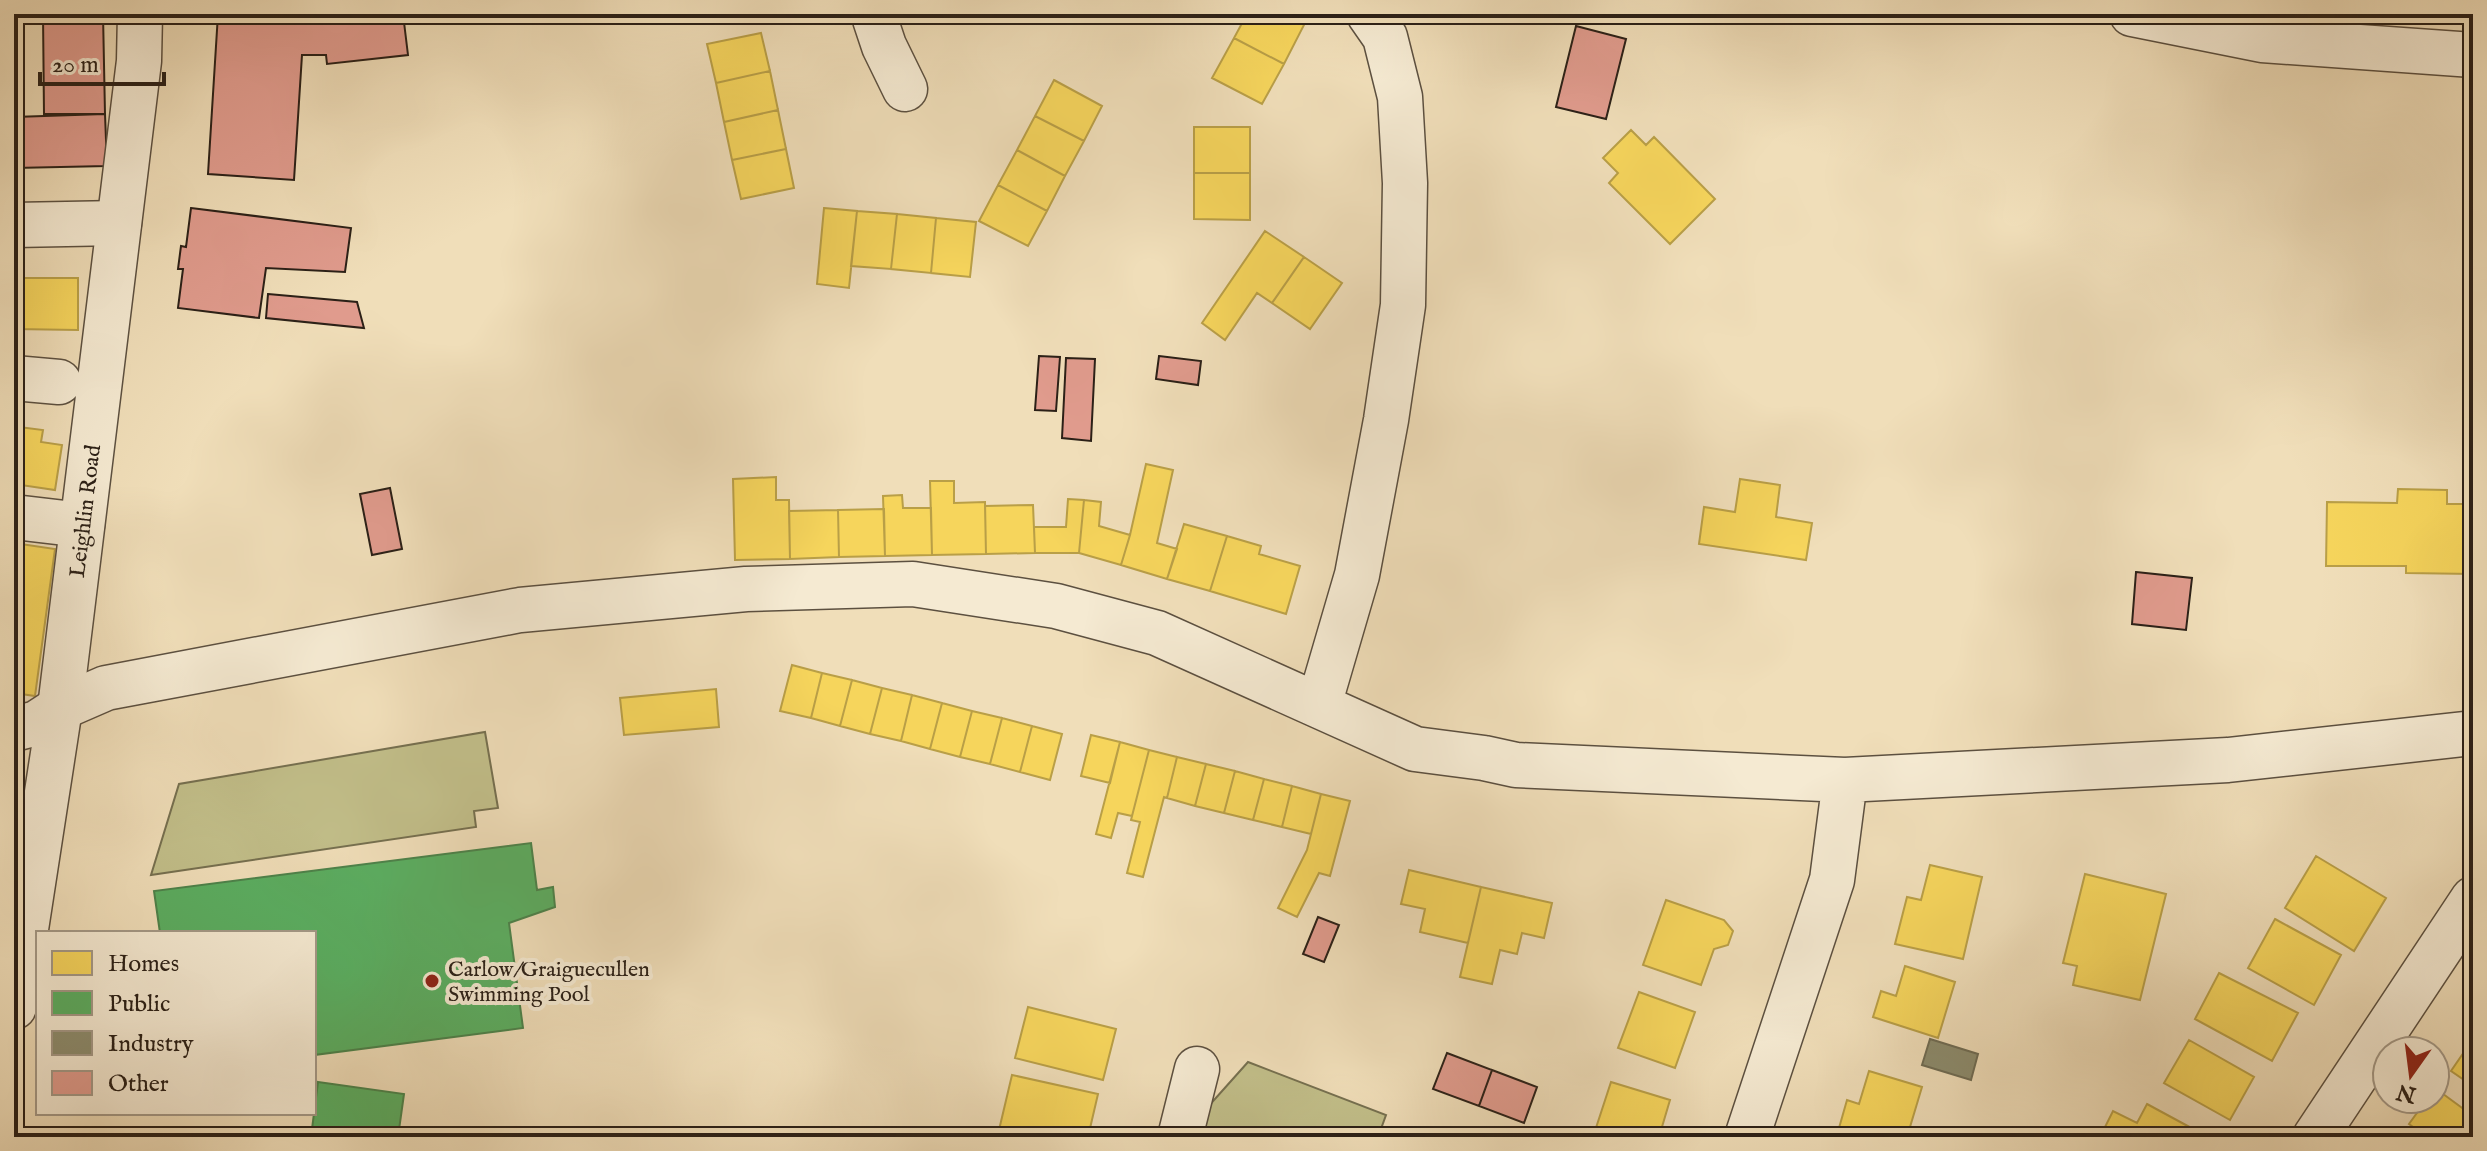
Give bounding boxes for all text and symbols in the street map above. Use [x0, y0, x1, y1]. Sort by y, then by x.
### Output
scale bar [40, 36, 164, 86]
text: 20 m [52, 50, 99, 81]
street label: Leighlin Road [64, 443, 108, 579]
legend [36, 931, 316, 1115]
text: Homes [108, 949, 179, 980]
place label: Carlow/Graiguecullen Swimming Pool [448, 956, 650, 1009]
marker: Carlow/Graiguecullen Swimming Pool [423, 972, 441, 990]
text: Public [108, 989, 170, 1020]
text: Industry [108, 1029, 194, 1060]
north arrow [2371, 1035, 2451, 1115]
text: Other [108, 1069, 169, 1100]
text: N [2394, 1077, 2420, 1109]

